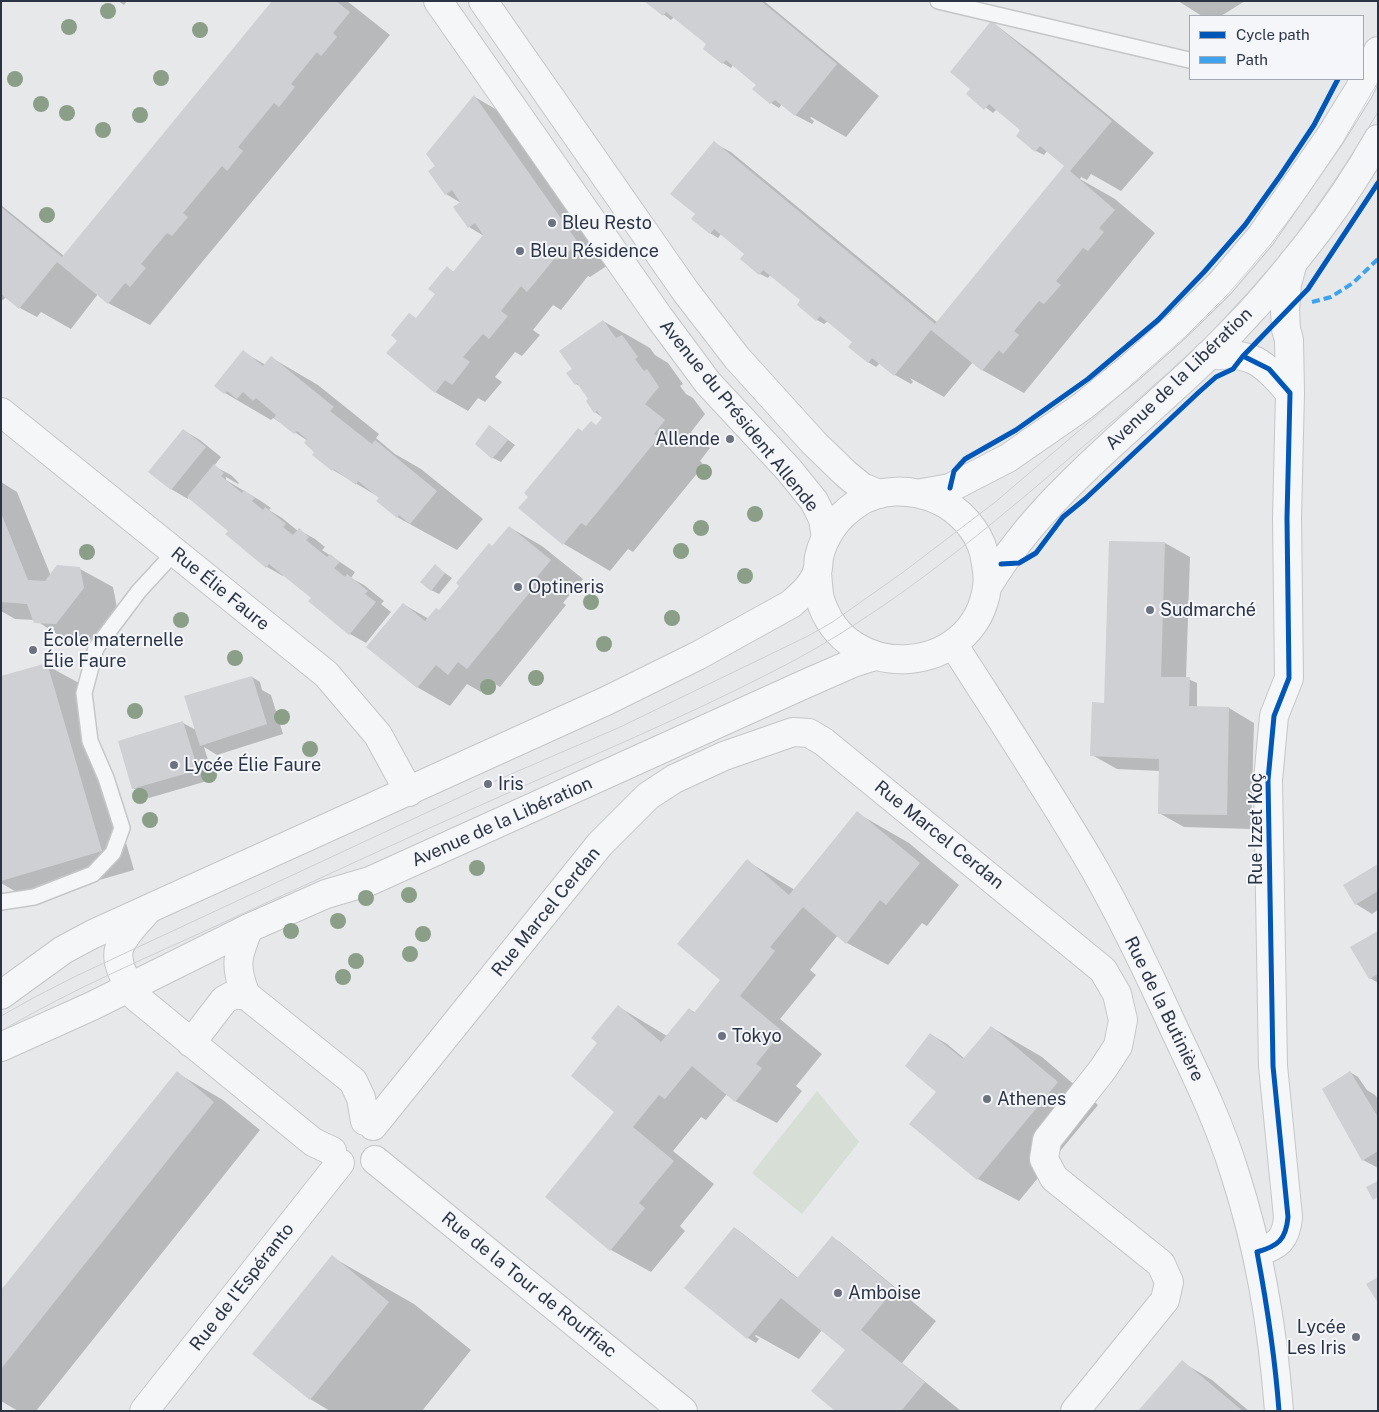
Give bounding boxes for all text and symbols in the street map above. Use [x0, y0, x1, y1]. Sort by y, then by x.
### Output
legend [1189, 15, 1364, 80]
text: Cycle path [1236, 26, 1310, 43]
text: Path [1236, 51, 1268, 68]
place label: Bleu Resto [562, 212, 652, 234]
marker: Bleu Resto [546, 217, 558, 229]
place label: Bleu Résidence [530, 240, 659, 262]
marker: Bleu Résidence [514, 245, 526, 257]
street label: Avenue de la Libération [1101, 303, 1257, 455]
street label: Avenue du Président Allende [655, 316, 823, 516]
place label: Allende [656, 428, 720, 450]
marker: Allende [724, 433, 736, 445]
street label: Rue Élie Faure [166, 543, 274, 635]
place label: Optineris [528, 576, 604, 598]
marker: Optineris [512, 581, 524, 593]
place label: Sudmarché [1160, 599, 1256, 621]
marker: Sudmarché [1144, 604, 1156, 616]
place label: École maternelle Élie Faure [43, 629, 184, 672]
marker: École maternelle Élie Faure [27, 644, 39, 656]
place label: Lycée Élie Faure [184, 754, 321, 776]
marker: Lycée Élie Faure [168, 759, 180, 771]
street label: Avenue de la Libération [408, 772, 596, 872]
place label: Iris [498, 773, 524, 795]
street label: Rue Izzet Koç [1245, 773, 1267, 885]
street label: Rue Marcel Cerdan [870, 776, 1008, 894]
marker: Iris [482, 778, 494, 790]
street label: Rue Marcel Cerdan [487, 843, 605, 981]
street label: Rue de la Butinière [1120, 933, 1208, 1085]
place label: Tokyo [732, 1025, 782, 1047]
marker: Tokyo [716, 1030, 728, 1042]
place label: Athenes [997, 1088, 1066, 1110]
marker: Athenes [981, 1093, 993, 1105]
street label: Rue de la Tour de Rouffiac [437, 1208, 621, 1362]
street label: Rue de l'Espéranto [185, 1219, 299, 1355]
place label: Amboise [848, 1282, 921, 1304]
marker: Amboise [832, 1287, 844, 1299]
place label: Lycée Les Iris [1287, 1316, 1346, 1358]
marker: Lycée Les Iris [1350, 1331, 1362, 1343]

